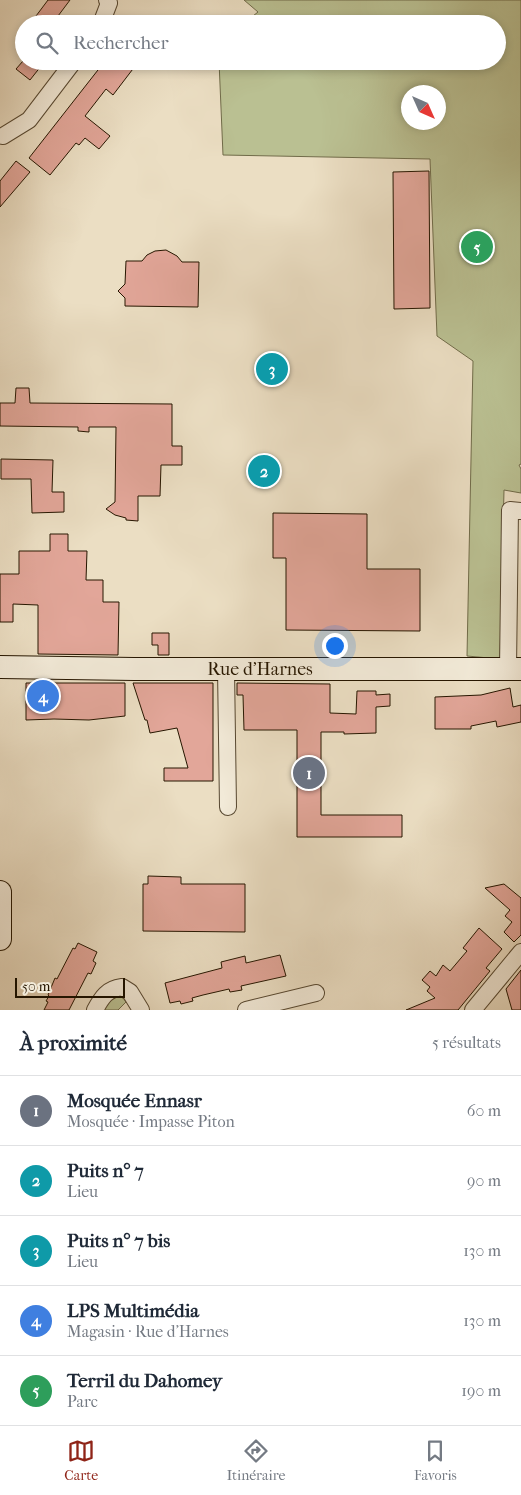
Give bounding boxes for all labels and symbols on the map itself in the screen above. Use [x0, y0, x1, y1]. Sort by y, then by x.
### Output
north arrow [401, 85, 446, 130]
pin: 5 [461, 228, 493, 266]
pin: 3 [256, 350, 288, 388]
pin: 2 [248, 452, 280, 490]
your location [322, 633, 348, 659]
street label: Rue d'Harnes [207, 659, 313, 680]
pin: 4 [27, 677, 59, 715]
pin: 1 [293, 754, 325, 792]
scale bar [15, 975, 125, 998]

